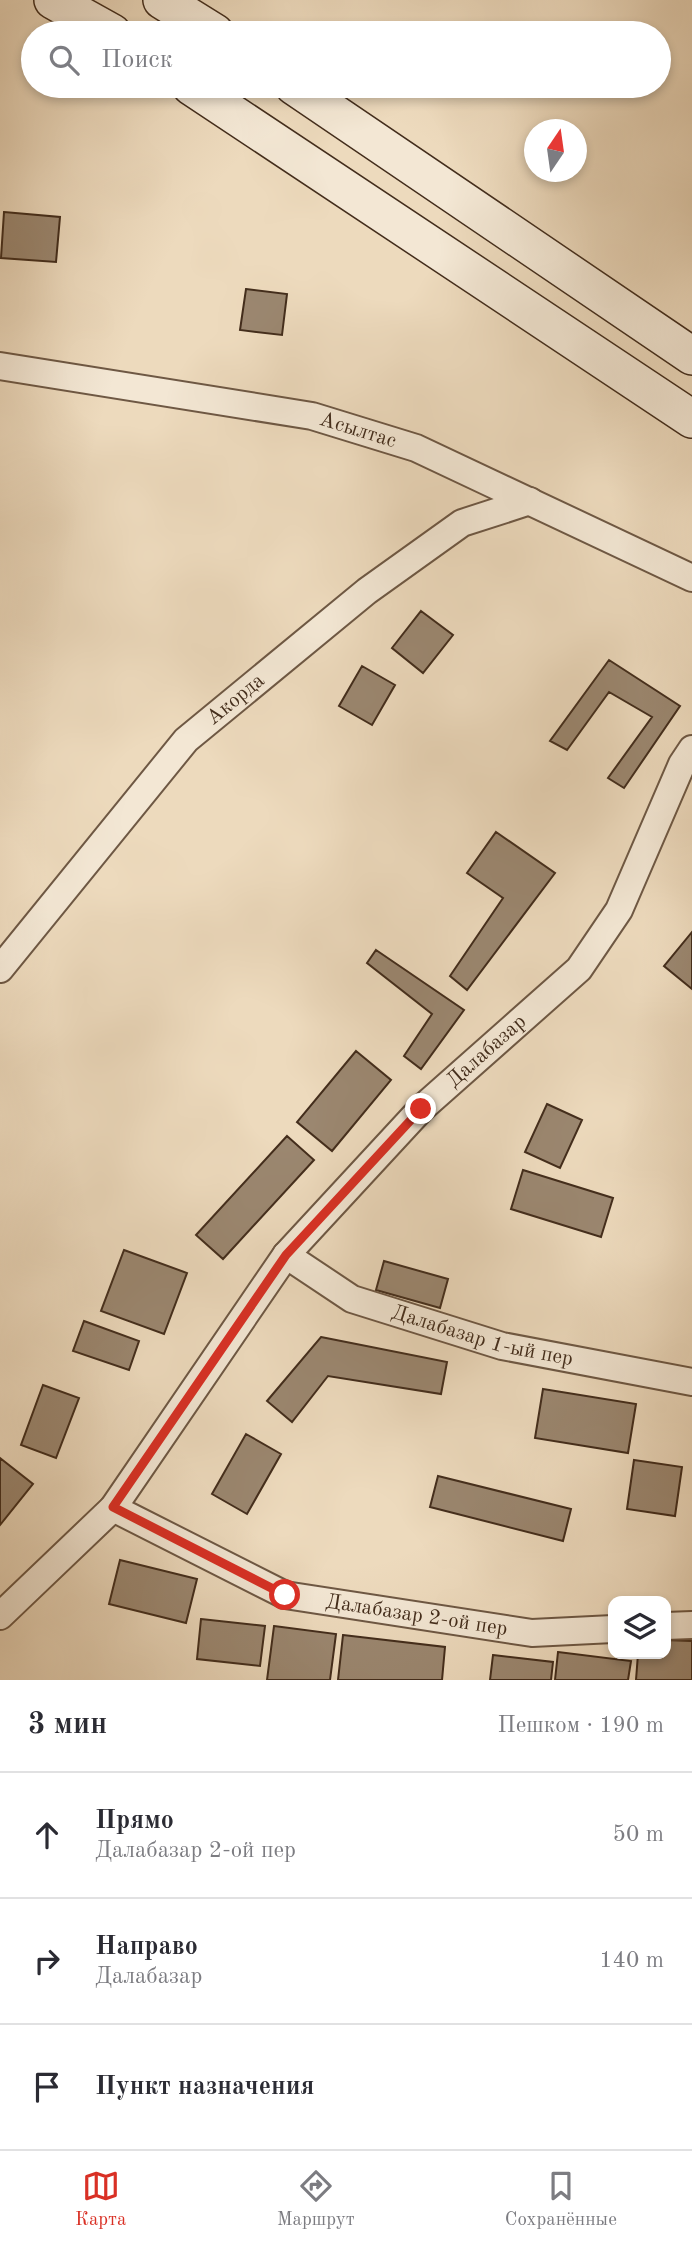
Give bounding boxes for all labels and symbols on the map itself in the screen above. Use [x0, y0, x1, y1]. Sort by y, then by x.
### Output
north arrow [524, 119, 587, 182]
street label: Асылтас [317, 408, 399, 452]
street label: Акорда [202, 670, 268, 729]
street label: Далабазар [443, 1011, 530, 1091]
route end [405, 1093, 436, 1124]
street label: Далабазар 1-ый пер [389, 1302, 575, 1370]
route start [269, 1579, 300, 1610]
street label: Далабазар 2-ой пер [324, 1591, 509, 1640]

